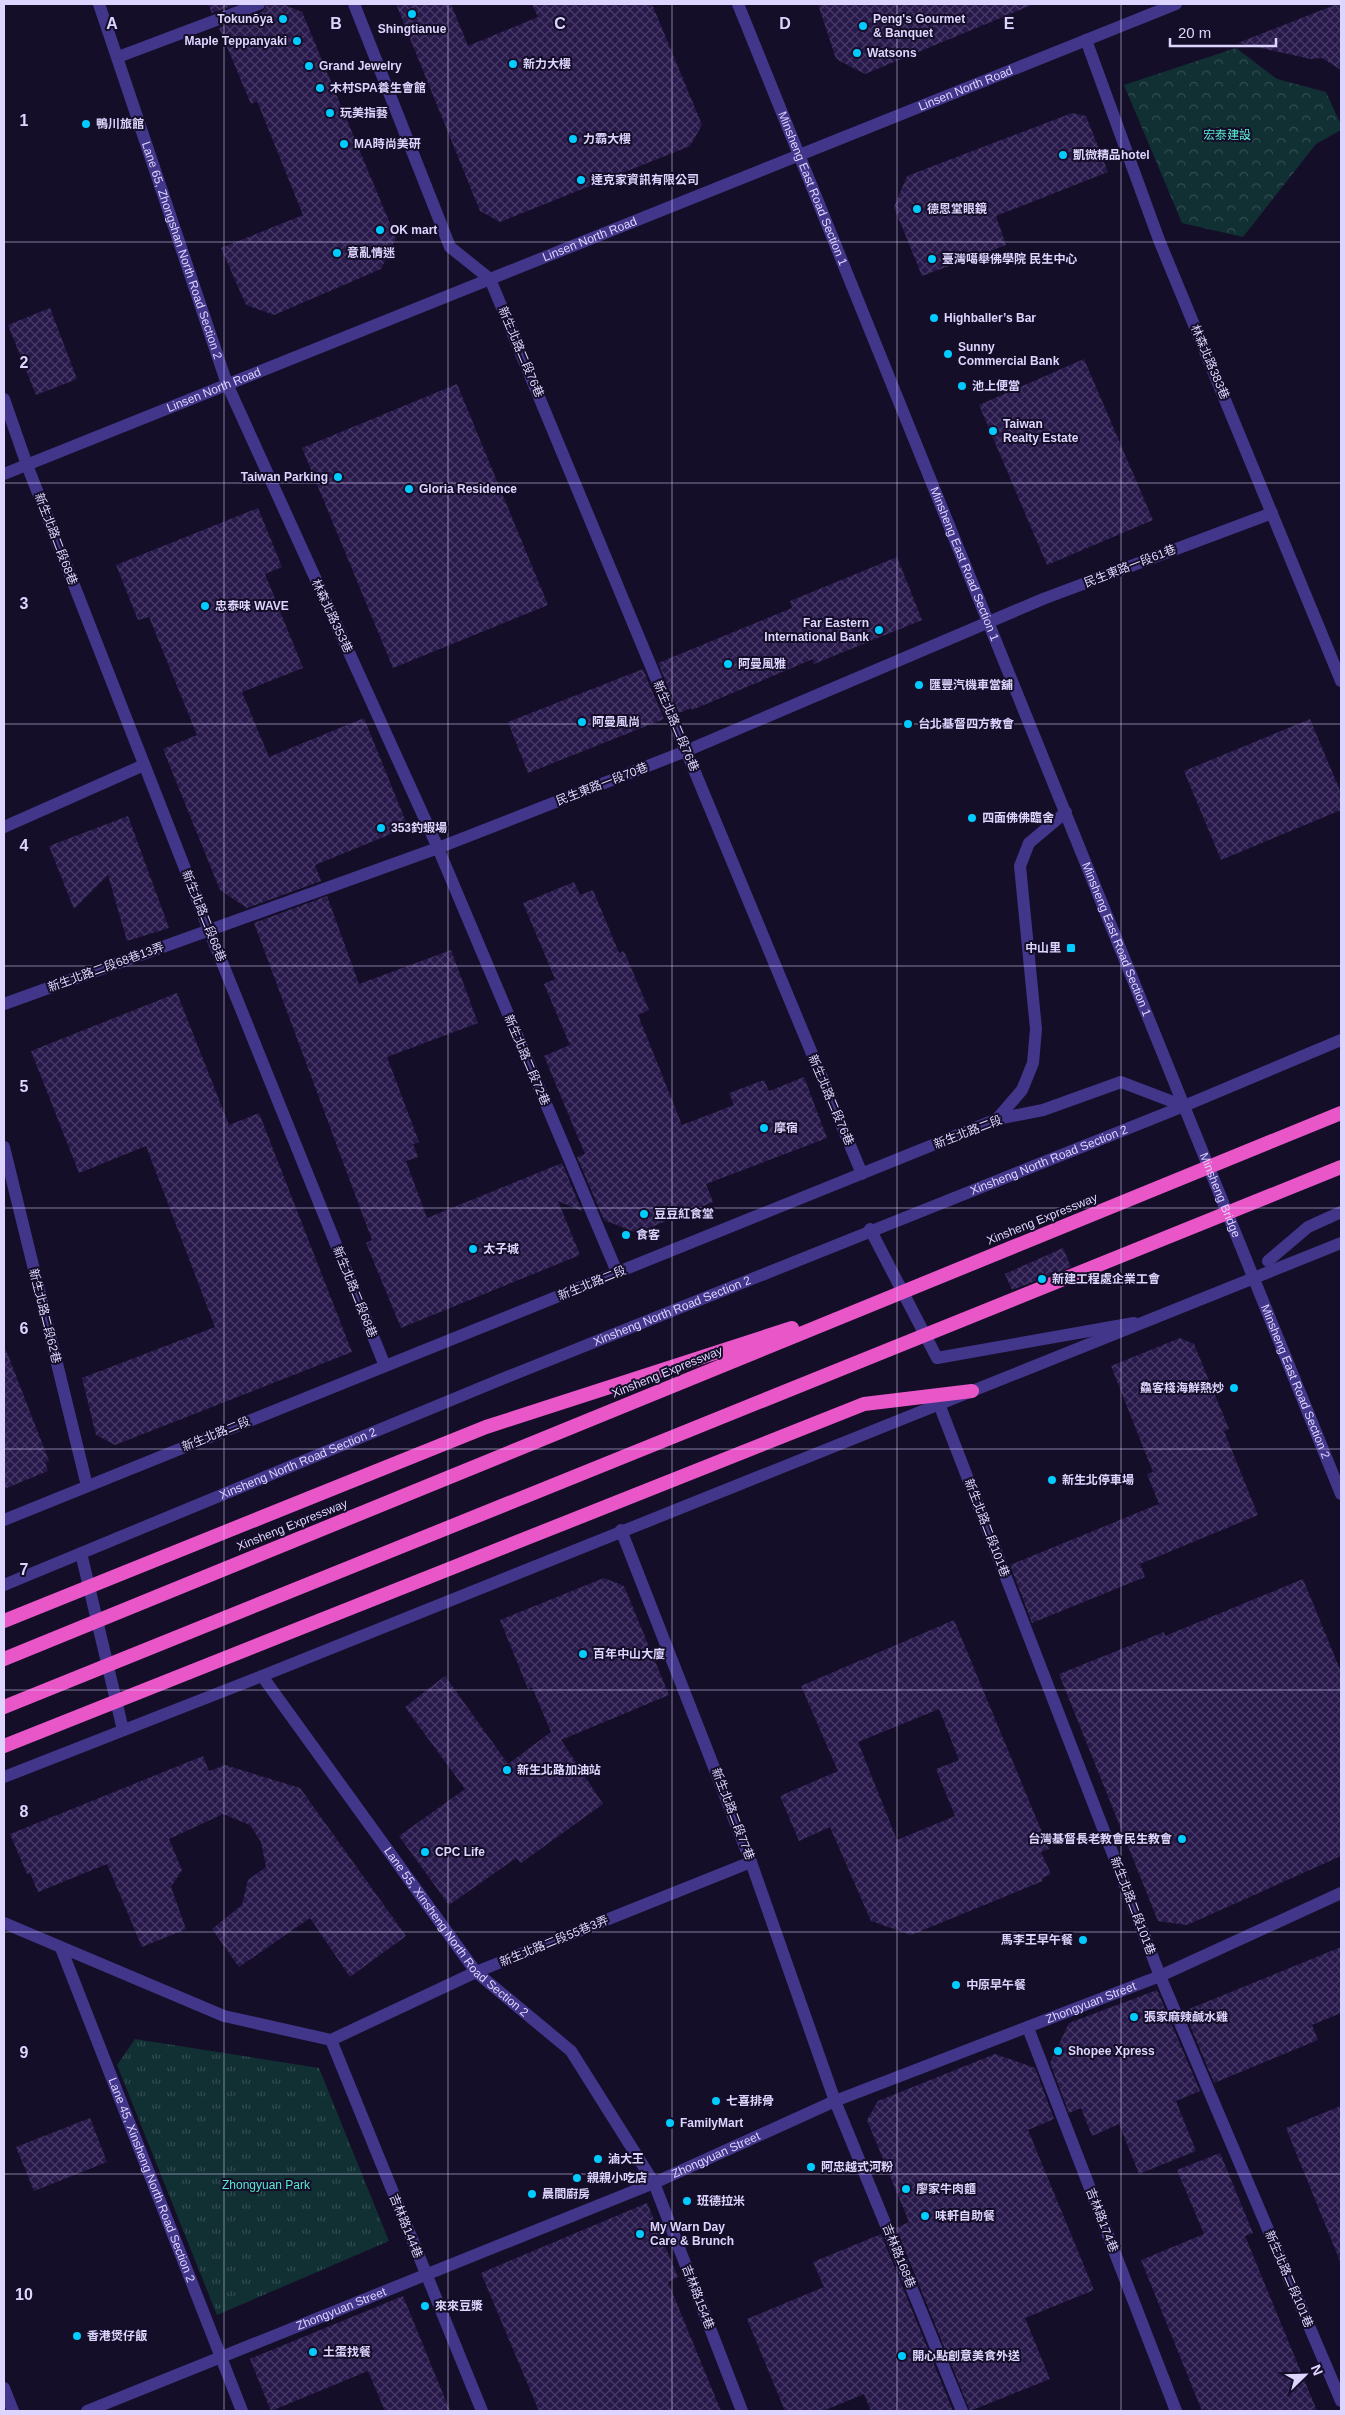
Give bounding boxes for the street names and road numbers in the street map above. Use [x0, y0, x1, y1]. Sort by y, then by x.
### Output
street label: Linsen North Road [916, 63, 1015, 114]
street label: Minsheng East Road Section 1 [775, 109, 850, 268]
street label: Lane 65, Zhongshan North Road Section 2 [139, 140, 225, 361]
street label: Linsen North Road [541, 214, 639, 264]
street label: 新生北路二段76巷 [496, 304, 546, 400]
street label: 林森北路383巷 [1188, 322, 1232, 402]
street label: Linsen North Road [165, 365, 263, 415]
street label: Minsheng East Road Section 1 [927, 485, 1002, 643]
street label: 新生北路二段68巷 [32, 491, 80, 587]
street label: 民生東路一段61巷 [1082, 542, 1178, 590]
street label: 林森北路353巷 [309, 577, 355, 655]
street label: 新生北路二段76巷 [651, 678, 701, 774]
street label: 民生東路一段70巷 [554, 760, 650, 808]
street label: Minsheng East Road Section 1 [1079, 860, 1154, 1019]
street label: 新生北路二段68巷 [179, 868, 229, 964]
street label: 新生北路二段68巷13弄 [46, 939, 166, 995]
street label: 新生北路二段72巷 [502, 1012, 552, 1108]
street label: 新生北路二段76巷 [806, 1052, 856, 1148]
street label: 新生北路二段 [932, 1113, 1004, 1151]
street label: Xinsheng North Road Section 2 [968, 1122, 1130, 1198]
street label: Minsheng Bridge [1197, 1151, 1244, 1240]
street label: Xinsheng Expressway [985, 1190, 1099, 1248]
street label: 新生北路二段68巷 [330, 1244, 380, 1340]
street label: 新生北路二段 [556, 1263, 628, 1303]
street label: 新生北路二段62巷 [26, 1267, 64, 1365]
street label: Xinsheng North Road Section 2 [591, 1273, 753, 1349]
street label: Minsheng East Road Section 2 [1258, 1302, 1333, 1461]
street label: Xinsheng Expressway [610, 1343, 724, 1401]
street label: 新生北路二段 [180, 1414, 252, 1454]
street label: Xinsheng North Road Section 2 [217, 1425, 379, 1502]
street label: 新生北路二段101巷 [962, 1477, 1012, 1579]
street label: Xinsheng Expressway [235, 1496, 349, 1554]
street label: 新生北路二段77巷 [709, 1766, 757, 1862]
street label: Lane 55, Xinsheng North Road Section 2 [381, 1844, 531, 2020]
street label: 新生北路二段101巷 [1108, 1855, 1158, 1957]
street label: 新生北路二段55巷3弄 [498, 1913, 610, 1969]
street label: Zhongyuan Street [1044, 1979, 1139, 2026]
street label: Lane 45, Xinsheng North Road Section 2 [105, 2076, 198, 2285]
street label: Zhongyuan Street [669, 2129, 763, 2181]
street label: 吉林路174巷 [1083, 2186, 1121, 2254]
street label: 吉林路144巷 [387, 2192, 425, 2260]
street label: 吉林路168巷 [880, 2222, 918, 2290]
street label: 新生北路二段101巷 [1262, 2228, 1316, 2330]
street label: 吉林路154巷 [679, 2263, 717, 2331]
street label: Zhongyuan Street [294, 2284, 389, 2333]

